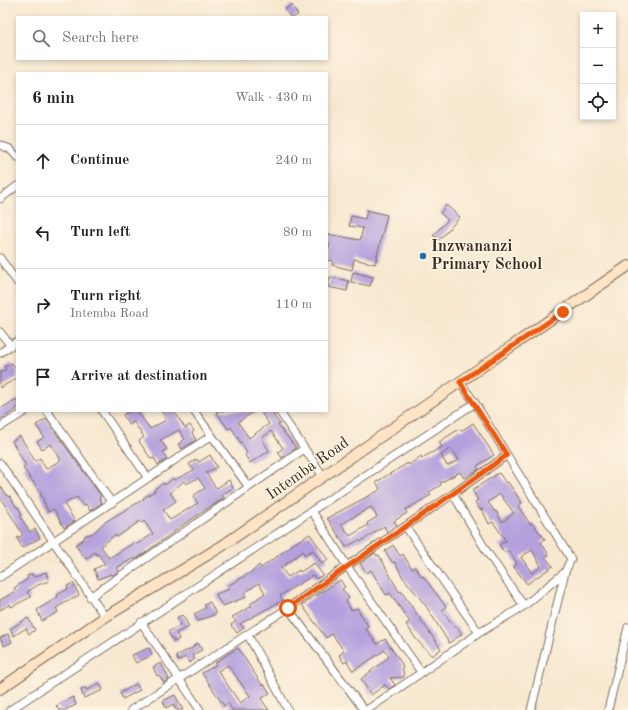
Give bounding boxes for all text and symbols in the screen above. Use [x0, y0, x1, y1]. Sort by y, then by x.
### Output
map controls [580, 12, 616, 120]
button: + [580, 12, 616, 48]
search box [16, 16, 328, 60]
icon: search [30, 27, 52, 49]
text: Search here [62, 31, 139, 46]
button: − [580, 48, 616, 84]
button: locate [580, 84, 616, 120]
text: 6 min [32, 90, 75, 107]
text: Walk · 430 m [235, 91, 312, 104]
icon: ahead [32, 150, 54, 172]
text: Continue [70, 153, 129, 168]
text: 240 m [275, 154, 312, 167]
icon: left [32, 222, 54, 244]
text: Turn left [70, 225, 130, 240]
text: 80 m [283, 226, 312, 239]
place label: Inzwananzi Primary School [431, 239, 542, 273]
marker: Inzwananzi Primary School [418, 251, 428, 261]
text: Turn right [70, 289, 141, 304]
icon: right [32, 294, 54, 316]
text: 110 m [275, 298, 312, 311]
route end [554, 303, 572, 321]
text: Intemba Road [70, 307, 149, 320]
icon: arrive [32, 366, 54, 388]
text: Arrive at destination [70, 369, 208, 384]
street label: Intemba Road [264, 435, 352, 503]
route start [279, 599, 297, 617]

